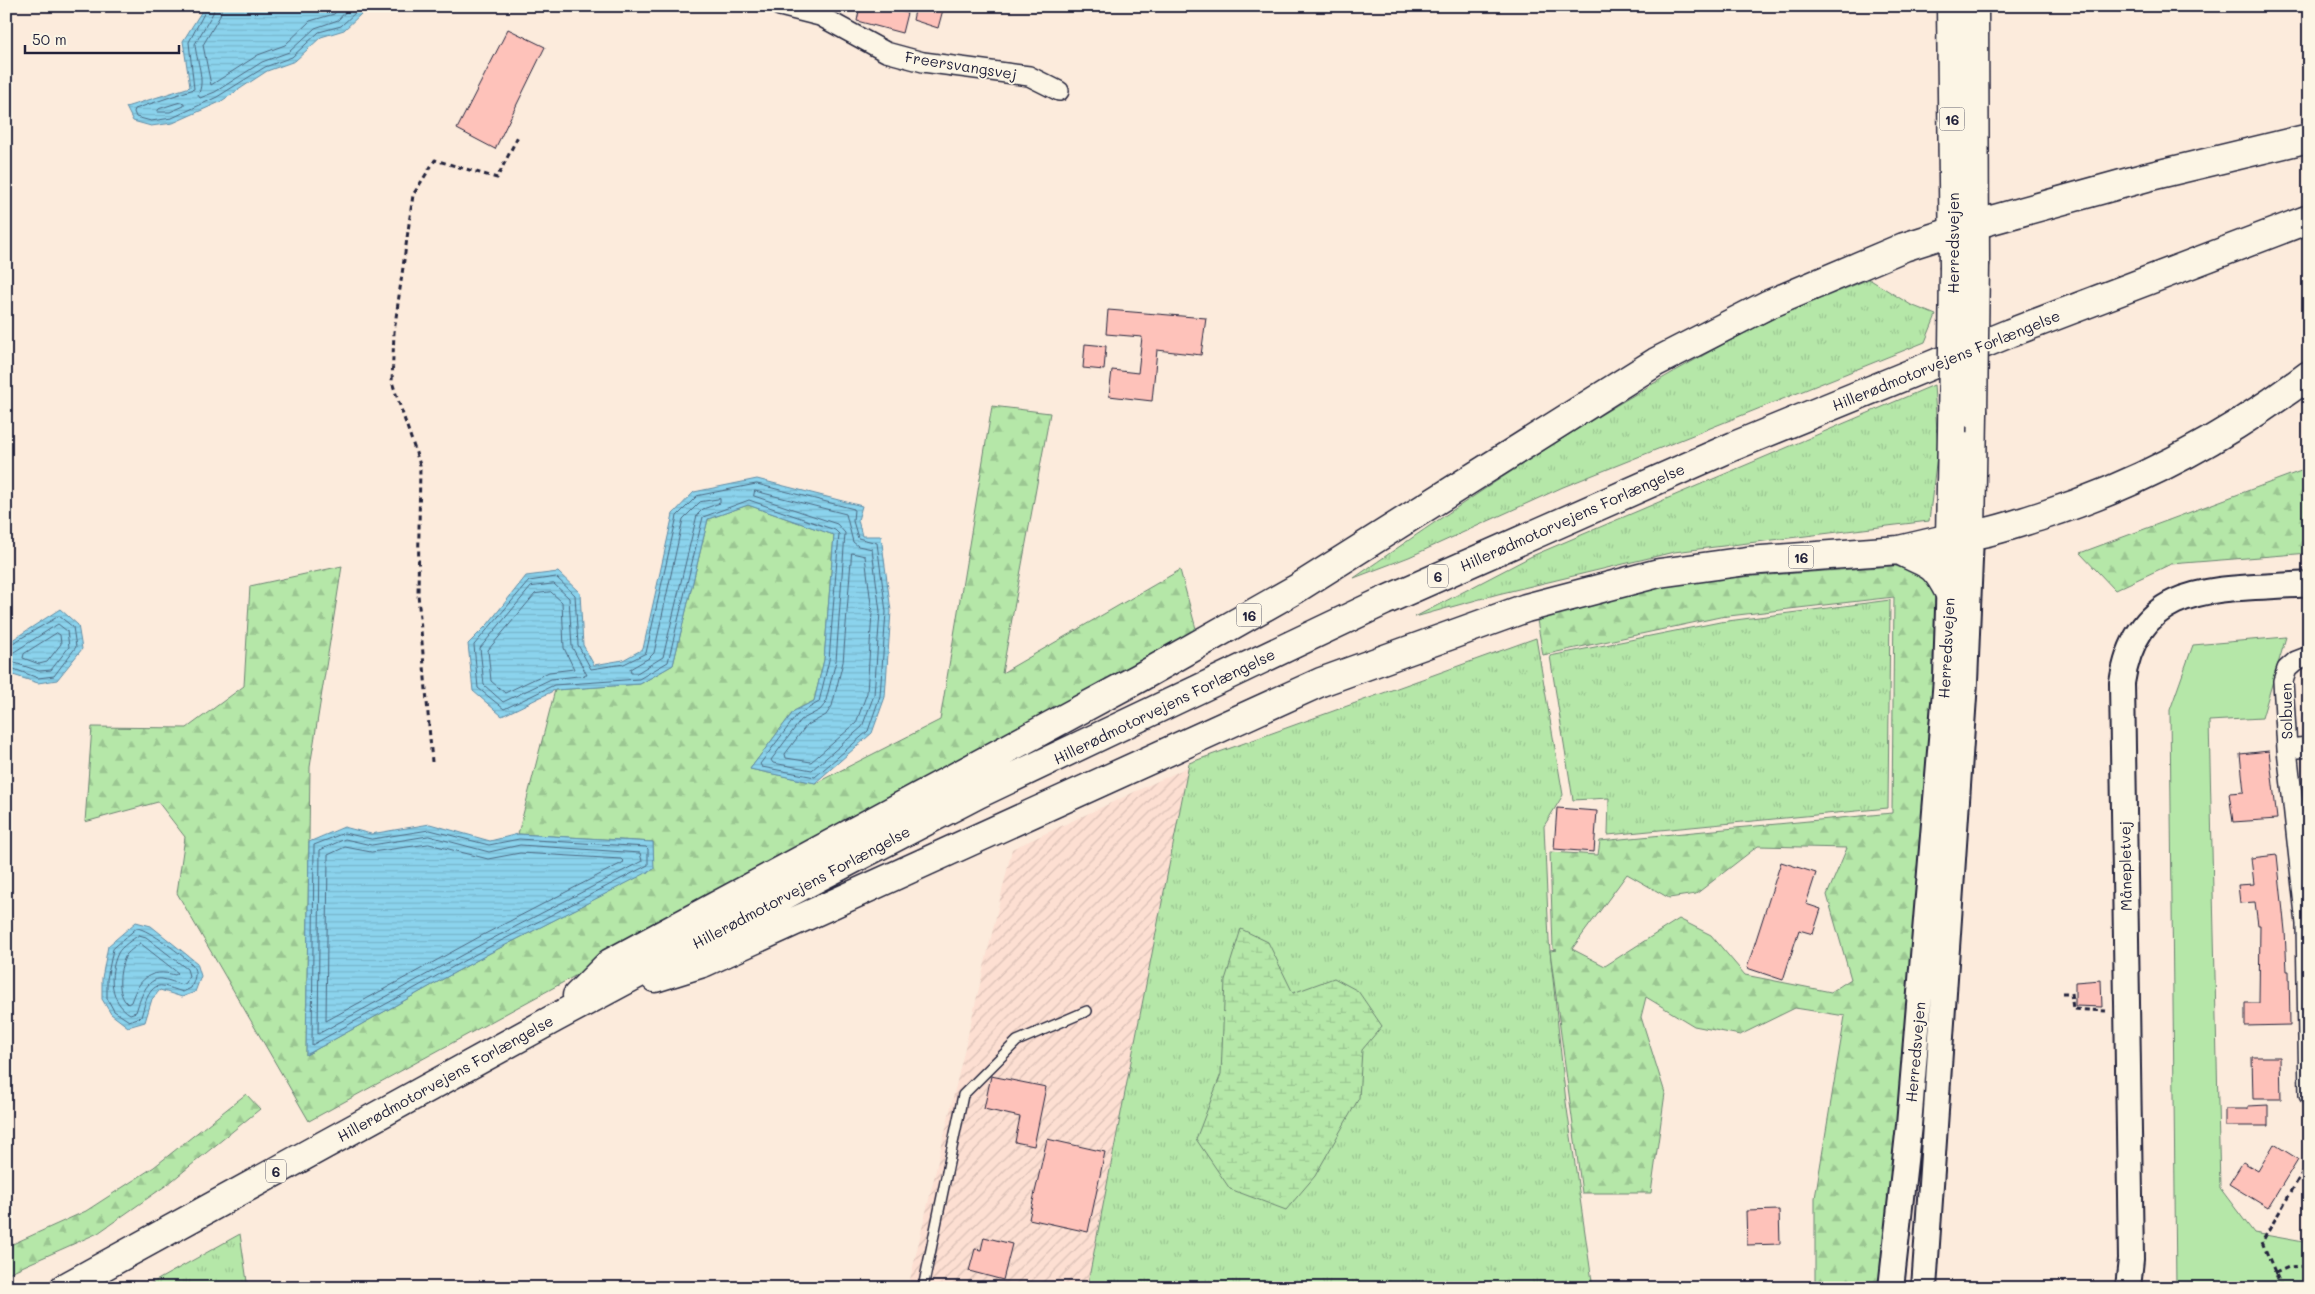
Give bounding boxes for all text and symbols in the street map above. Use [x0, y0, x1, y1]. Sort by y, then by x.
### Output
scale bar [25, 22, 179, 54]
text: 50 m [32, 29, 67, 49]
street label: Freersvangsvej [904, 46, 1018, 84]
road number: 16 [1940, 108, 1964, 130]
street label: Herredsvejen [1943, 193, 1963, 293]
street label: Hillerødmotorvejens Forlængelse [1829, 305, 2063, 415]
street label: Hillerødmotorvejens Forlængelse [1456, 458, 1688, 576]
road number: 16 [1788, 546, 1814, 568]
road number: 6 [1428, 564, 1448, 588]
street label: Herredsvejen [1933, 597, 1959, 699]
road number: 16 [1236, 604, 1262, 626]
street label: Hillerødmotorvejens Forlængelse [1050, 644, 1278, 768]
street label: Solbuen [2276, 683, 2296, 739]
street label: Hillerødmotorvejens Forlængelse [689, 821, 913, 953]
street label: Månepletvej [2114, 821, 2136, 911]
street label: Herredsvejen [1901, 1001, 1929, 1103]
street label: Hillerødmotorvejens Forlængelse [333, 1010, 557, 1146]
road number: 6 [266, 1160, 286, 1182]

